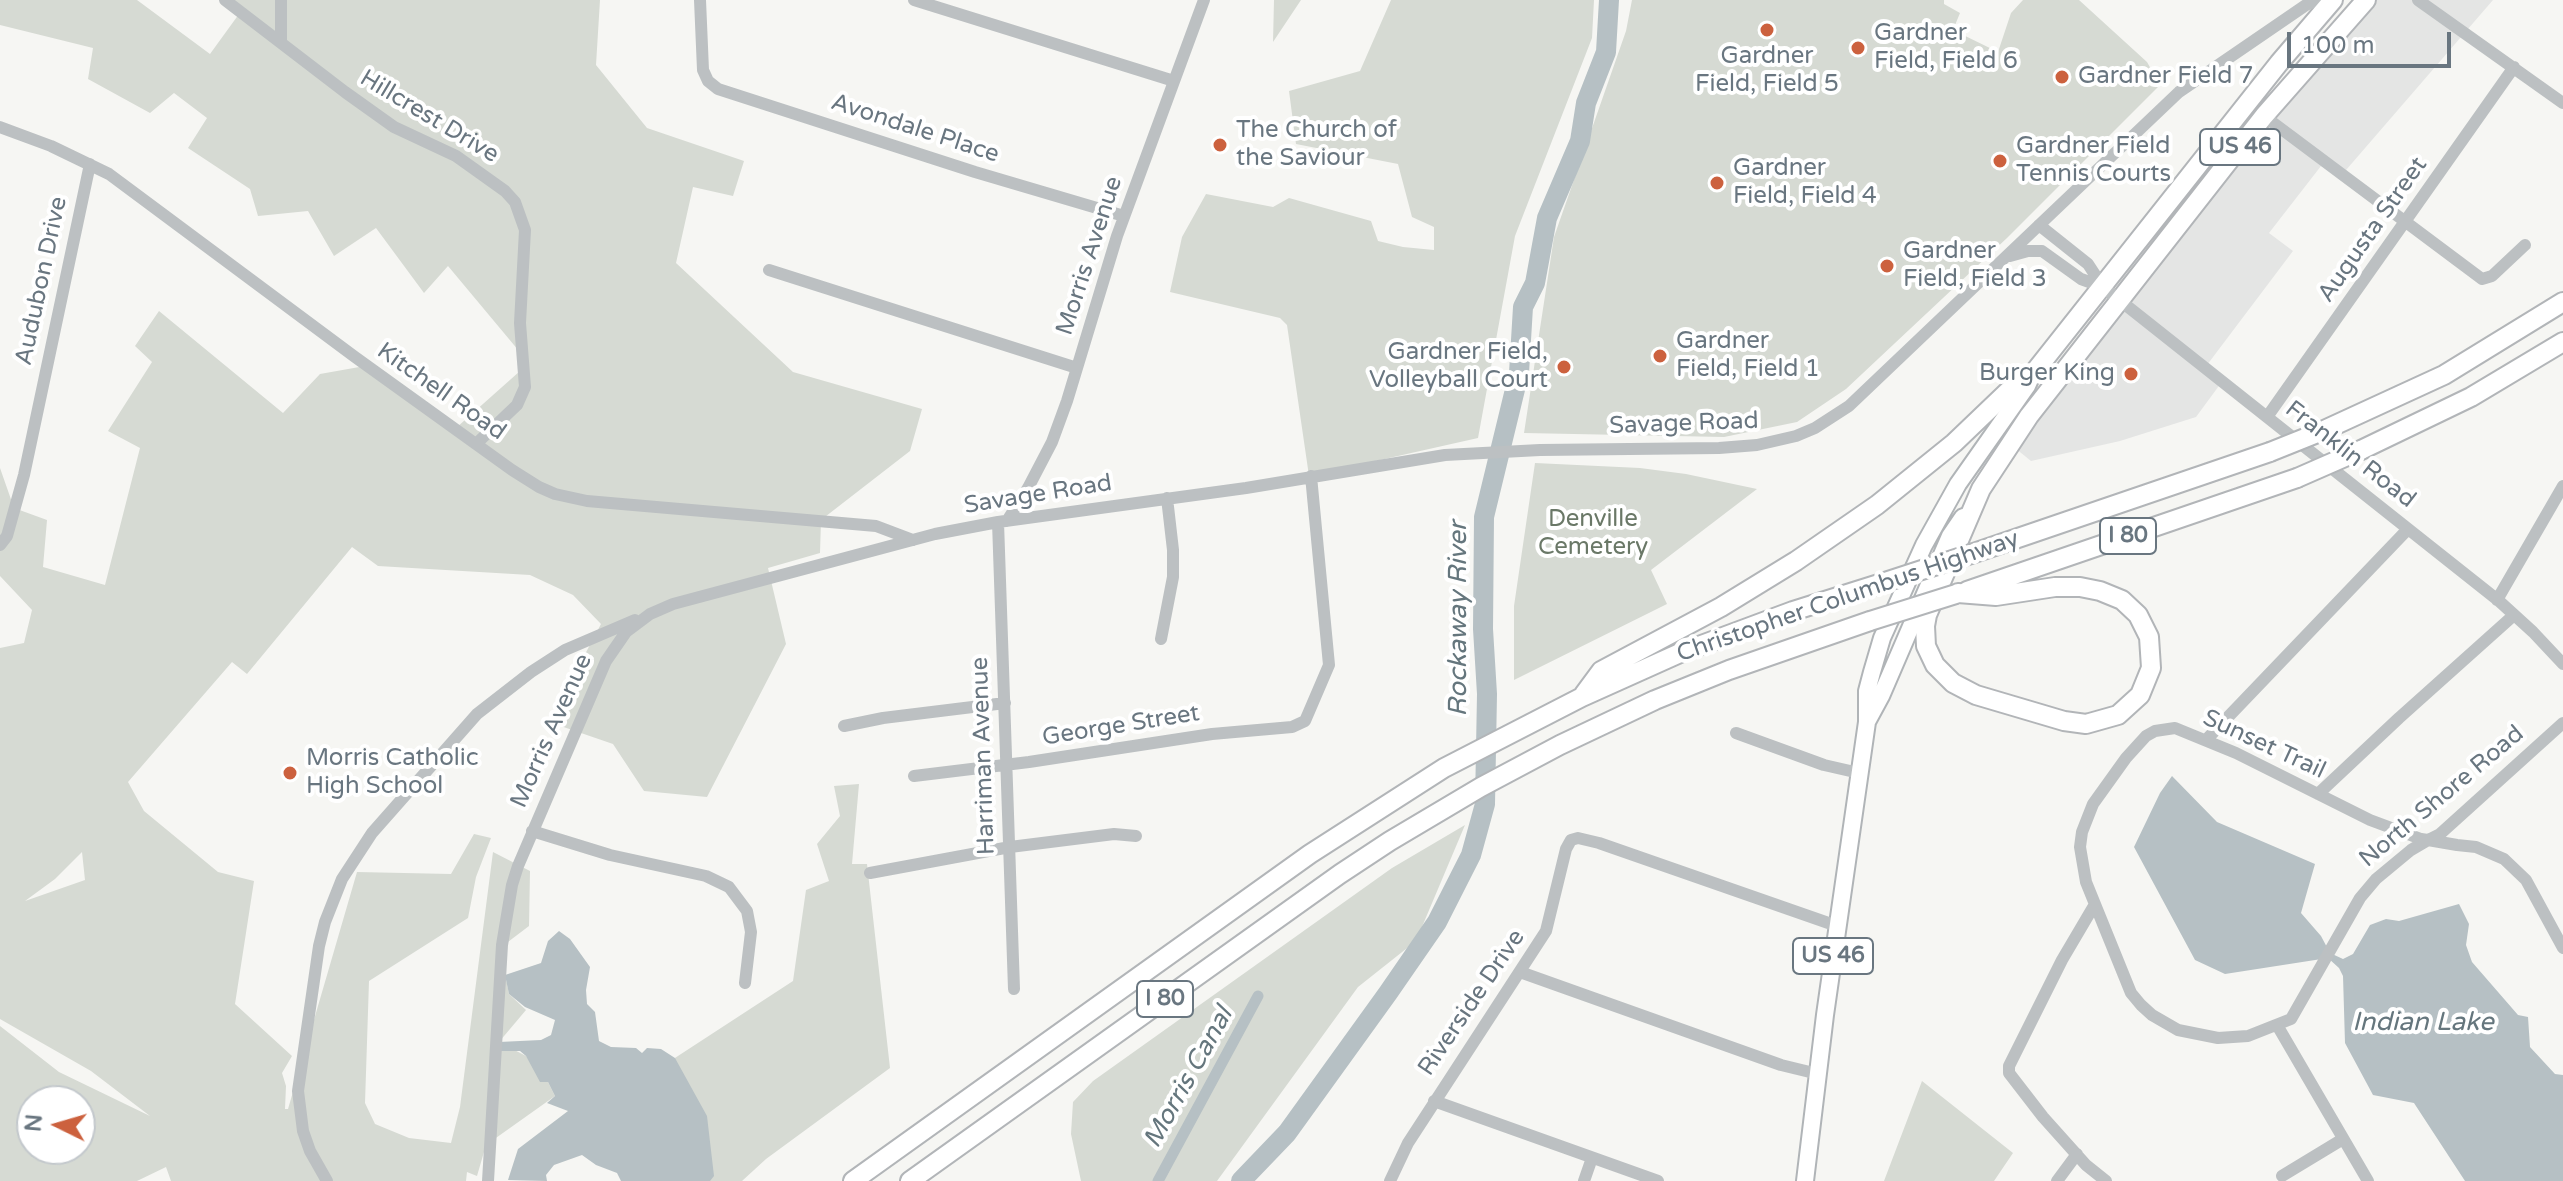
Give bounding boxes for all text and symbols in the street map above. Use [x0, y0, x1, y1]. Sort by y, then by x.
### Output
scale bar [2291, 16, 2455, 66]
place label: Gardner Field, Field 6 [1874, 20, 2018, 76]
marker: Gardner Field, Field 5 [1758, 21, 1776, 39]
text: 100 m [2301, 31, 2375, 60]
marker: Gardner Field, Field 6 [1849, 39, 1867, 57]
place label: Gardner Field, Field 5 [1695, 43, 1839, 99]
place label: Gardner Field 7 [2078, 63, 2254, 91]
street label: Hillcrest Drive [354, 64, 504, 170]
marker: Gardner Field 7 [2053, 68, 2071, 86]
street label: Avondale Place [827, 88, 1003, 170]
place label: The Church of the Saviour [1236, 117, 1397, 173]
road number: US 46 [2200, 129, 2280, 165]
place label: Gardner Field Tennis Courts [2016, 133, 2171, 189]
marker: The Church of the Saviour [1211, 136, 1229, 154]
marker: Gardner Field Tennis Courts [1991, 152, 2009, 170]
street label: Augusta Street [2312, 152, 2434, 308]
place label: Gardner Field, Field 4 [1733, 155, 1877, 211]
street label: Morris Avenue [1051, 173, 1129, 339]
marker: Gardner Field, Field 4 [1708, 174, 1726, 192]
street label: Audubon Drive [10, 194, 74, 368]
place label: Gardner Field, Field 3 [1903, 238, 2047, 294]
marker: Gardner Field, Field 3 [1878, 257, 1896, 275]
place label: Gardner Field, Field 1 [1676, 328, 1820, 384]
street label: Kitchell Road [371, 337, 511, 447]
place label: Gardner Field, Volleyball Court [1369, 339, 1548, 395]
marker: Gardner Field, Field 1 [1651, 347, 1669, 365]
marker: Gardner Field, Volleyball Court [1555, 358, 1573, 376]
place label: Burger King [1979, 360, 2115, 388]
marker: Burger King [2122, 365, 2140, 383]
street label: Franklin Road [2279, 395, 2421, 515]
street label: Savage Road [1609, 407, 1759, 441]
street label: Savage Road [962, 469, 1114, 521]
park label: Denville Cemetery [1538, 506, 1648, 562]
road number: I 80 [2100, 518, 2156, 554]
water label: Rockaway River [1443, 521, 1475, 717]
street label: Christopher Columbus Highway [1673, 525, 2023, 669]
street label: Morris Avenue [505, 650, 599, 812]
street label: Harriman Avenue [966, 656, 1002, 856]
street label: George Street [1040, 699, 1202, 753]
street label: Sunset Trail [2198, 704, 2330, 786]
street label: North Shore Road [2354, 720, 2530, 874]
place label: Morris Catholic High School [306, 745, 479, 801]
marker: Morris Catholic High School [281, 764, 299, 782]
street label: Riverside Drive [1413, 924, 1531, 1082]
road number: US 46 [1793, 938, 1873, 974]
road number: I 80 [1137, 981, 1193, 1017]
water label: Morris Canal [1138, 1002, 1240, 1154]
water label: Indian Lake [2352, 1007, 2494, 1039]
north arrow [16, 1085, 96, 1165]
text: N [20, 1113, 48, 1133]

